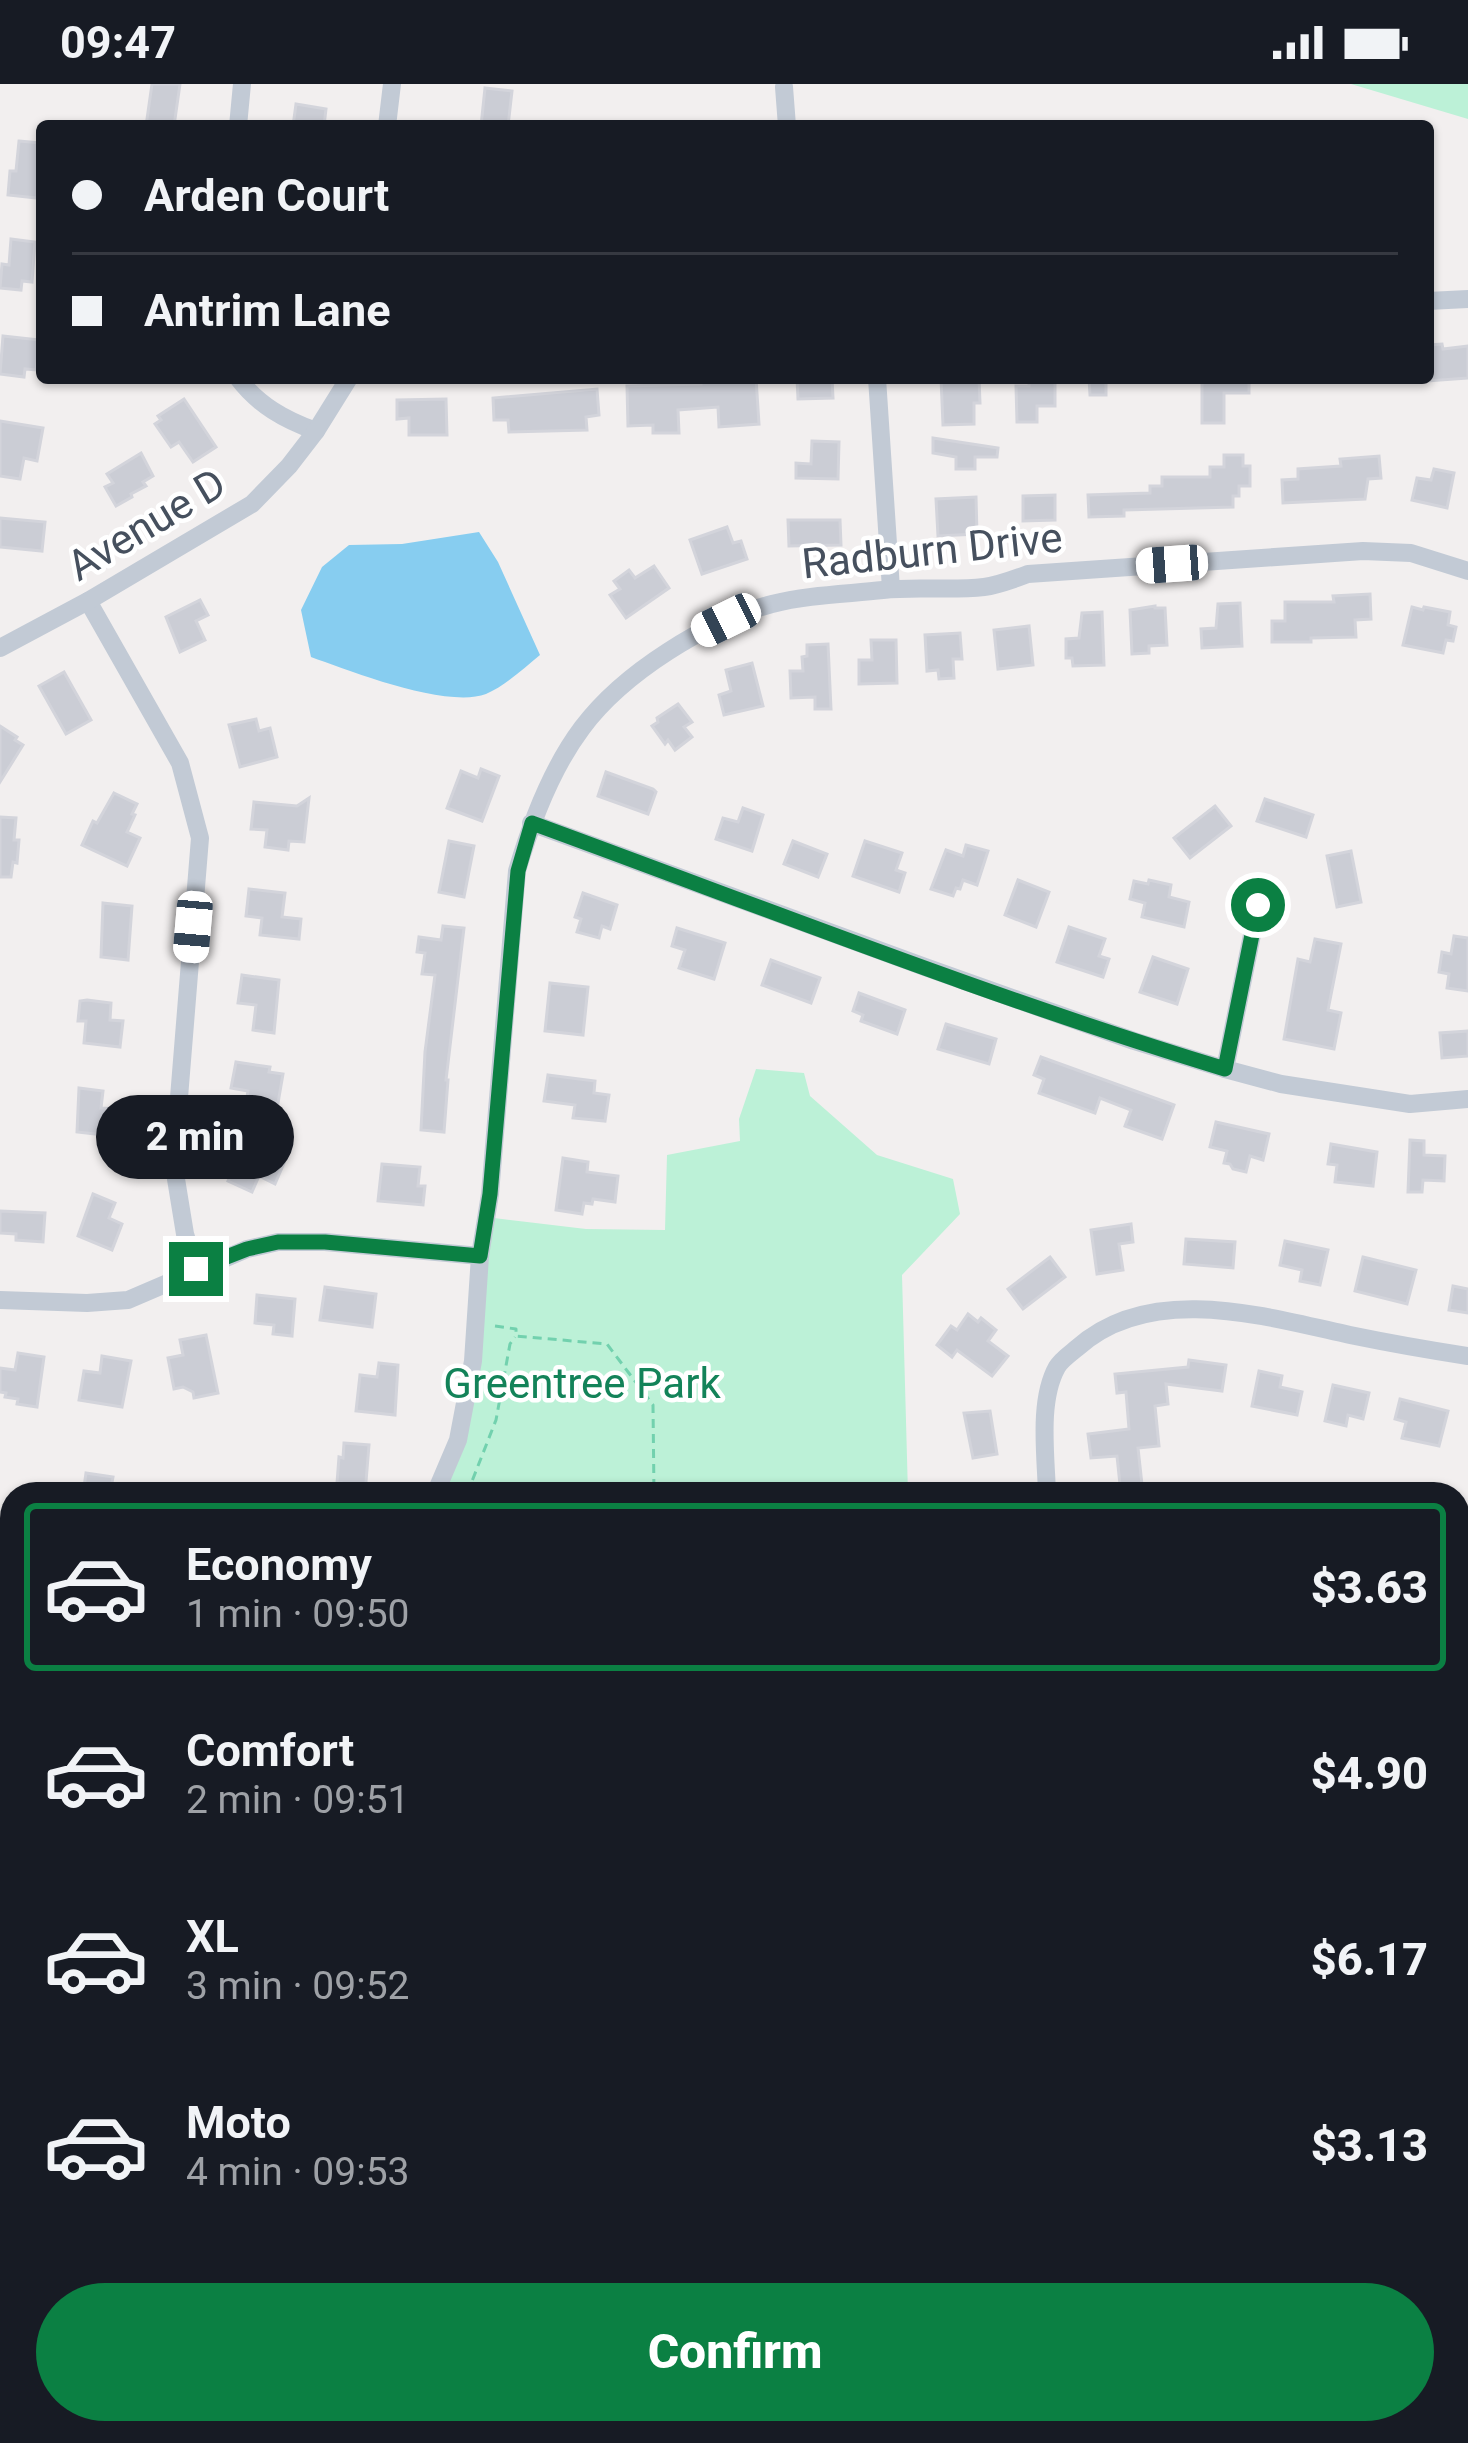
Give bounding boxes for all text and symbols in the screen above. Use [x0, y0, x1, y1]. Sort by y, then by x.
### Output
text: 09:47 [60, 16, 176, 69]
text: Arden Court [144, 169, 389, 222]
text: Antrim Lane [144, 284, 390, 337]
street label: Avenue D [58, 458, 234, 591]
street label: Radburn Drive [800, 512, 1065, 589]
car [1135, 544, 1209, 584]
car [686, 588, 766, 652]
route start [1231, 878, 1285, 932]
car [172, 890, 214, 964]
callout: 2 min [97, 1095, 295, 1179]
text: 2 min [146, 1114, 244, 1160]
route end [169, 1242, 223, 1296]
park label: Greentree Park [443, 1359, 721, 1408]
icon: car [42, 1533, 150, 1641]
text: Economy [186, 1538, 372, 1591]
text: $3.63 [1311, 1561, 1428, 1614]
text: 1 min · 09:50 [186, 1591, 409, 1637]
icon: car [42, 1719, 150, 1827]
text: Comfort [186, 1724, 354, 1777]
text: $4.90 [1311, 1747, 1428, 1800]
text: 2 min · 09:51 [186, 1777, 409, 1823]
icon: car [42, 1905, 150, 2013]
text: XL [186, 1910, 239, 1963]
text: $6.17 [1311, 1933, 1428, 1986]
text: 3 min · 09:52 [186, 1963, 409, 2009]
icon: car [42, 2091, 150, 2199]
text: Moto [186, 2096, 291, 2149]
text: $3.13 [1311, 2119, 1428, 2172]
text: 4 min · 09:53 [186, 2149, 409, 2195]
button: Confirm [36, 2283, 1434, 2421]

